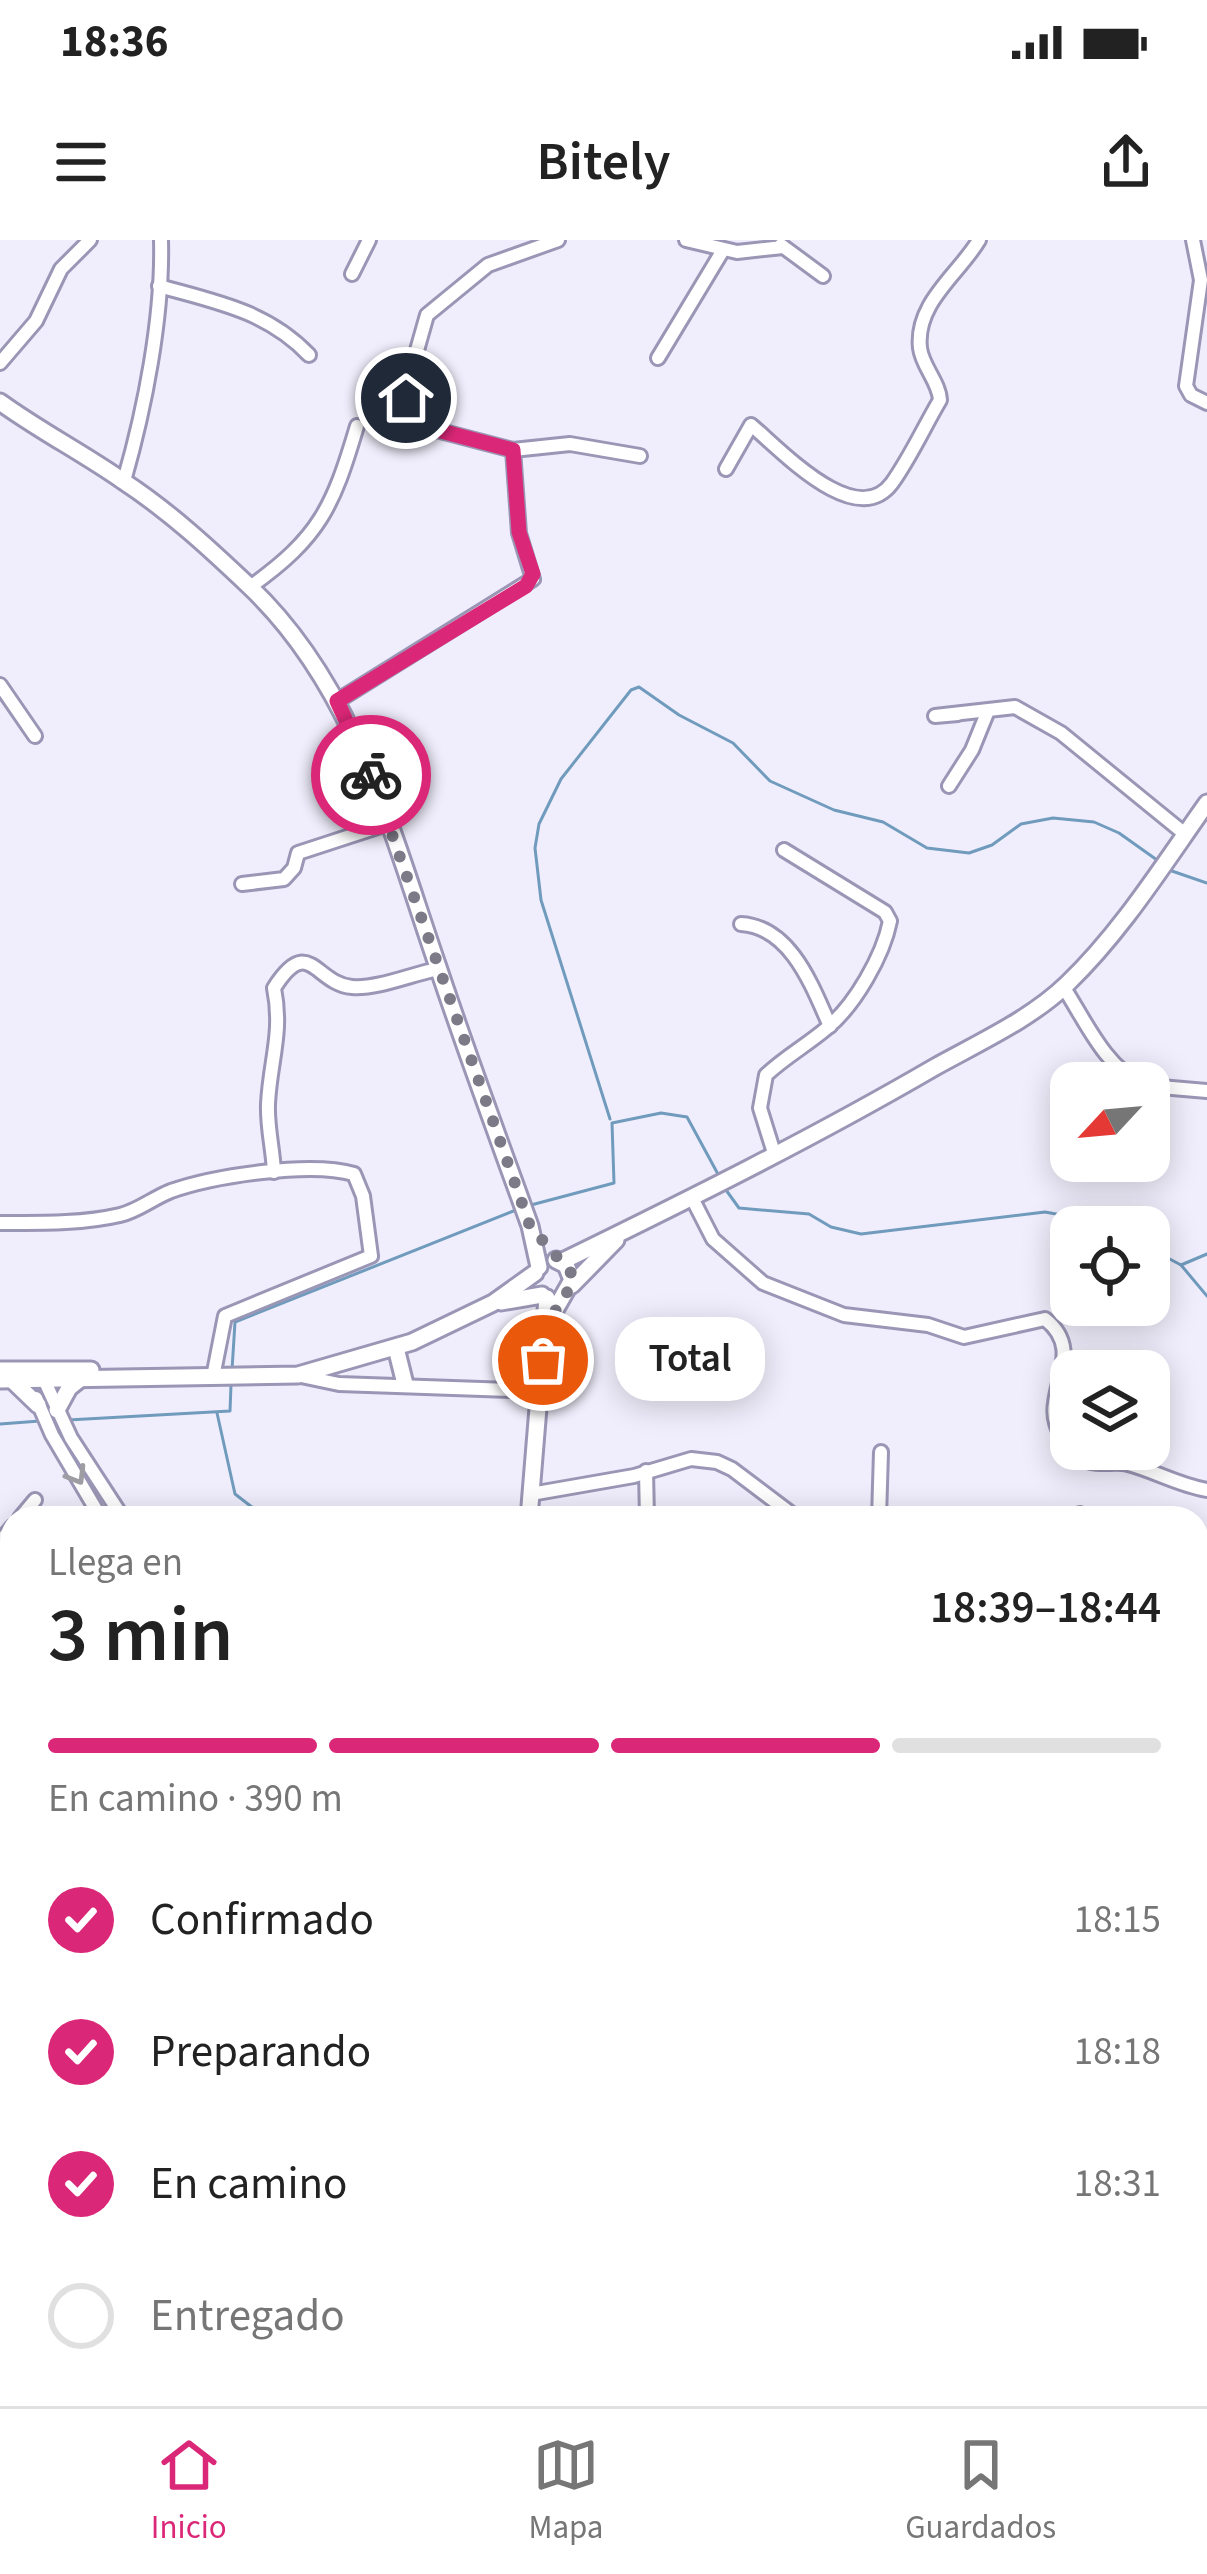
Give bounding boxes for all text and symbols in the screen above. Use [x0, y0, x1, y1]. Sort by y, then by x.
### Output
text: 18:36 [60, 10, 169, 74]
text: Bitely [537, 124, 670, 201]
icon: menu [48, 129, 114, 195]
icon: share [1093, 129, 1159, 195]
pin [355, 347, 457, 449]
icon: home [373, 365, 439, 431]
courier [311, 715, 431, 835]
icon: bike [338, 742, 404, 808]
north arrow [1050, 1062, 1170, 1182]
map controls [1050, 1062, 1170, 1470]
button: locate [1050, 1206, 1170, 1326]
pin [492, 1309, 594, 1411]
callout: Total [615, 1318, 765, 1402]
icon: bag [510, 1327, 576, 1393]
text: Total [648, 1331, 732, 1387]
button: layers [1050, 1350, 1170, 1470]
one-way arrow [62, 1463, 85, 1485]
text: Llega en [48, 1535, 183, 1591]
text: 18:39–18:44 [930, 1576, 1161, 1640]
text: 3 min [48, 1580, 233, 1691]
text: En camino · 390 m [48, 1771, 343, 1827]
icon: check [48, 1887, 114, 1953]
text: Confirmado [150, 1888, 374, 1952]
text: 18:15 [1074, 1892, 1161, 1948]
icon: check [48, 2019, 114, 2085]
text: Preparando [150, 2020, 371, 2084]
text: 18:18 [1074, 2024, 1161, 2080]
icon: check [48, 2151, 114, 2217]
text: En camino [150, 2152, 347, 2216]
text: 18:31 [1074, 2156, 1161, 2212]
text: Entregado [150, 2284, 345, 2348]
tab: Inicio [151, 2432, 227, 2551]
tab: Mapa [528, 2432, 604, 2551]
tab: Guardados [905, 2432, 1056, 2551]

